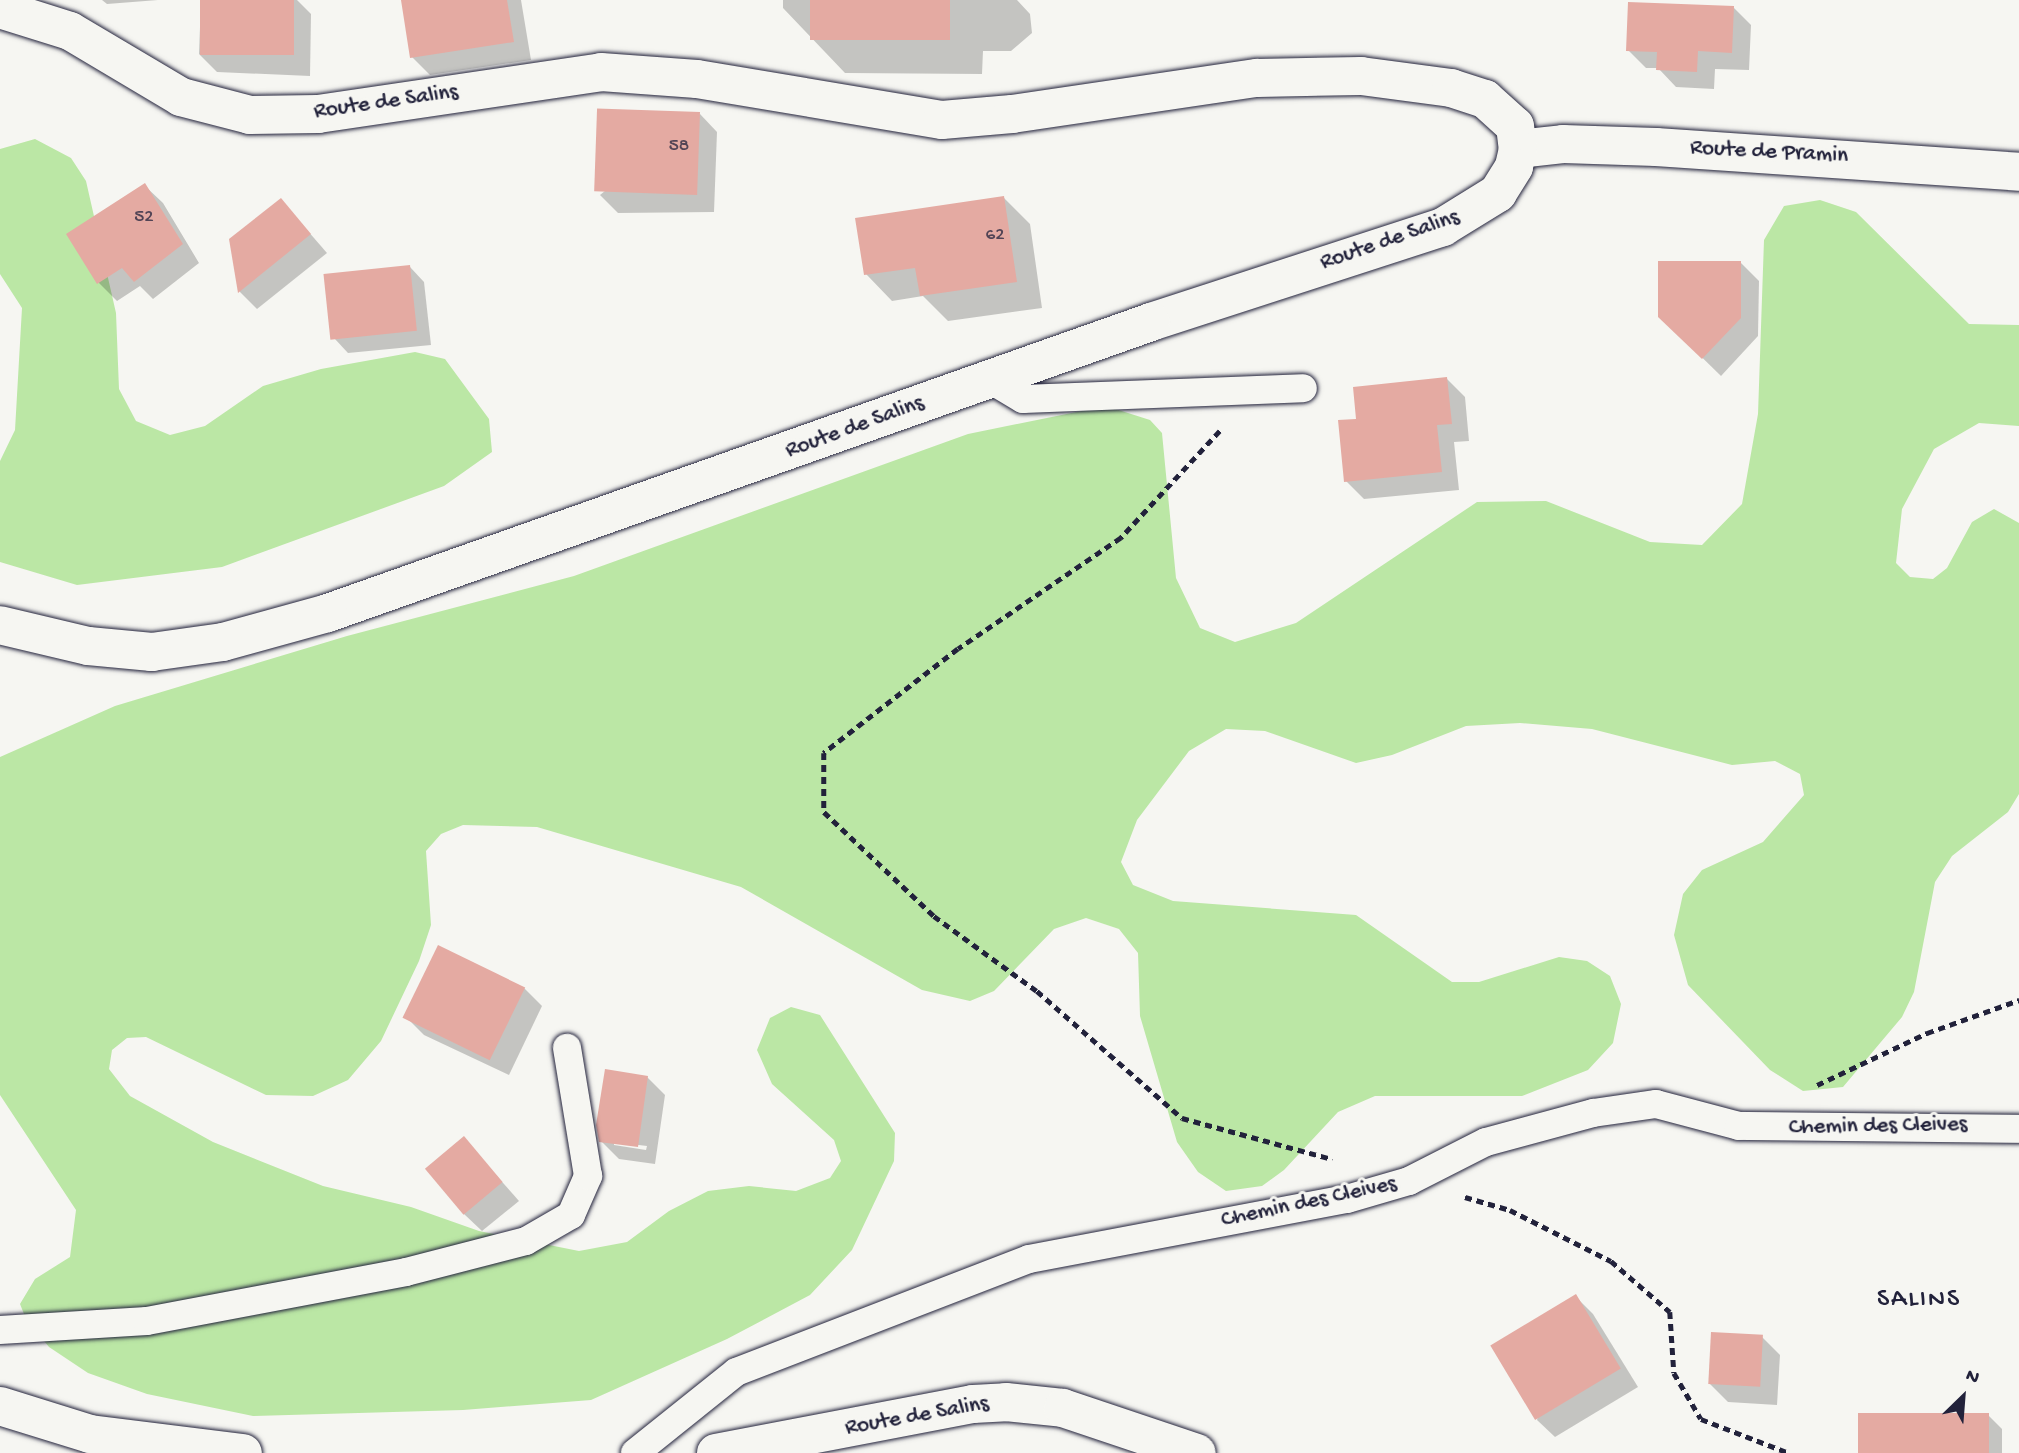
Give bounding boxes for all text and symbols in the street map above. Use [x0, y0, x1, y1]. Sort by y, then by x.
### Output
street label: Route de Salins [312, 79, 460, 127]
street label: Route de Pramin [1689, 135, 1849, 171]
house number: 58 [669, 136, 689, 158]
street label: Route de Salins [1317, 204, 1463, 278]
house number: 52 [134, 207, 154, 229]
house number: 62 [986, 225, 1004, 247]
street label: Route de Salins [782, 390, 928, 466]
street label: Chemin des Cleives [1789, 1112, 1967, 1142]
street label: Chemin des Cleives [1219, 1171, 1399, 1235]
district label: SALINS [1878, 1285, 1960, 1317]
north arrow [1928, 1362, 1998, 1432]
text: N [1962, 1364, 1983, 1391]
street label: Route de Salins [843, 1391, 991, 1443]

